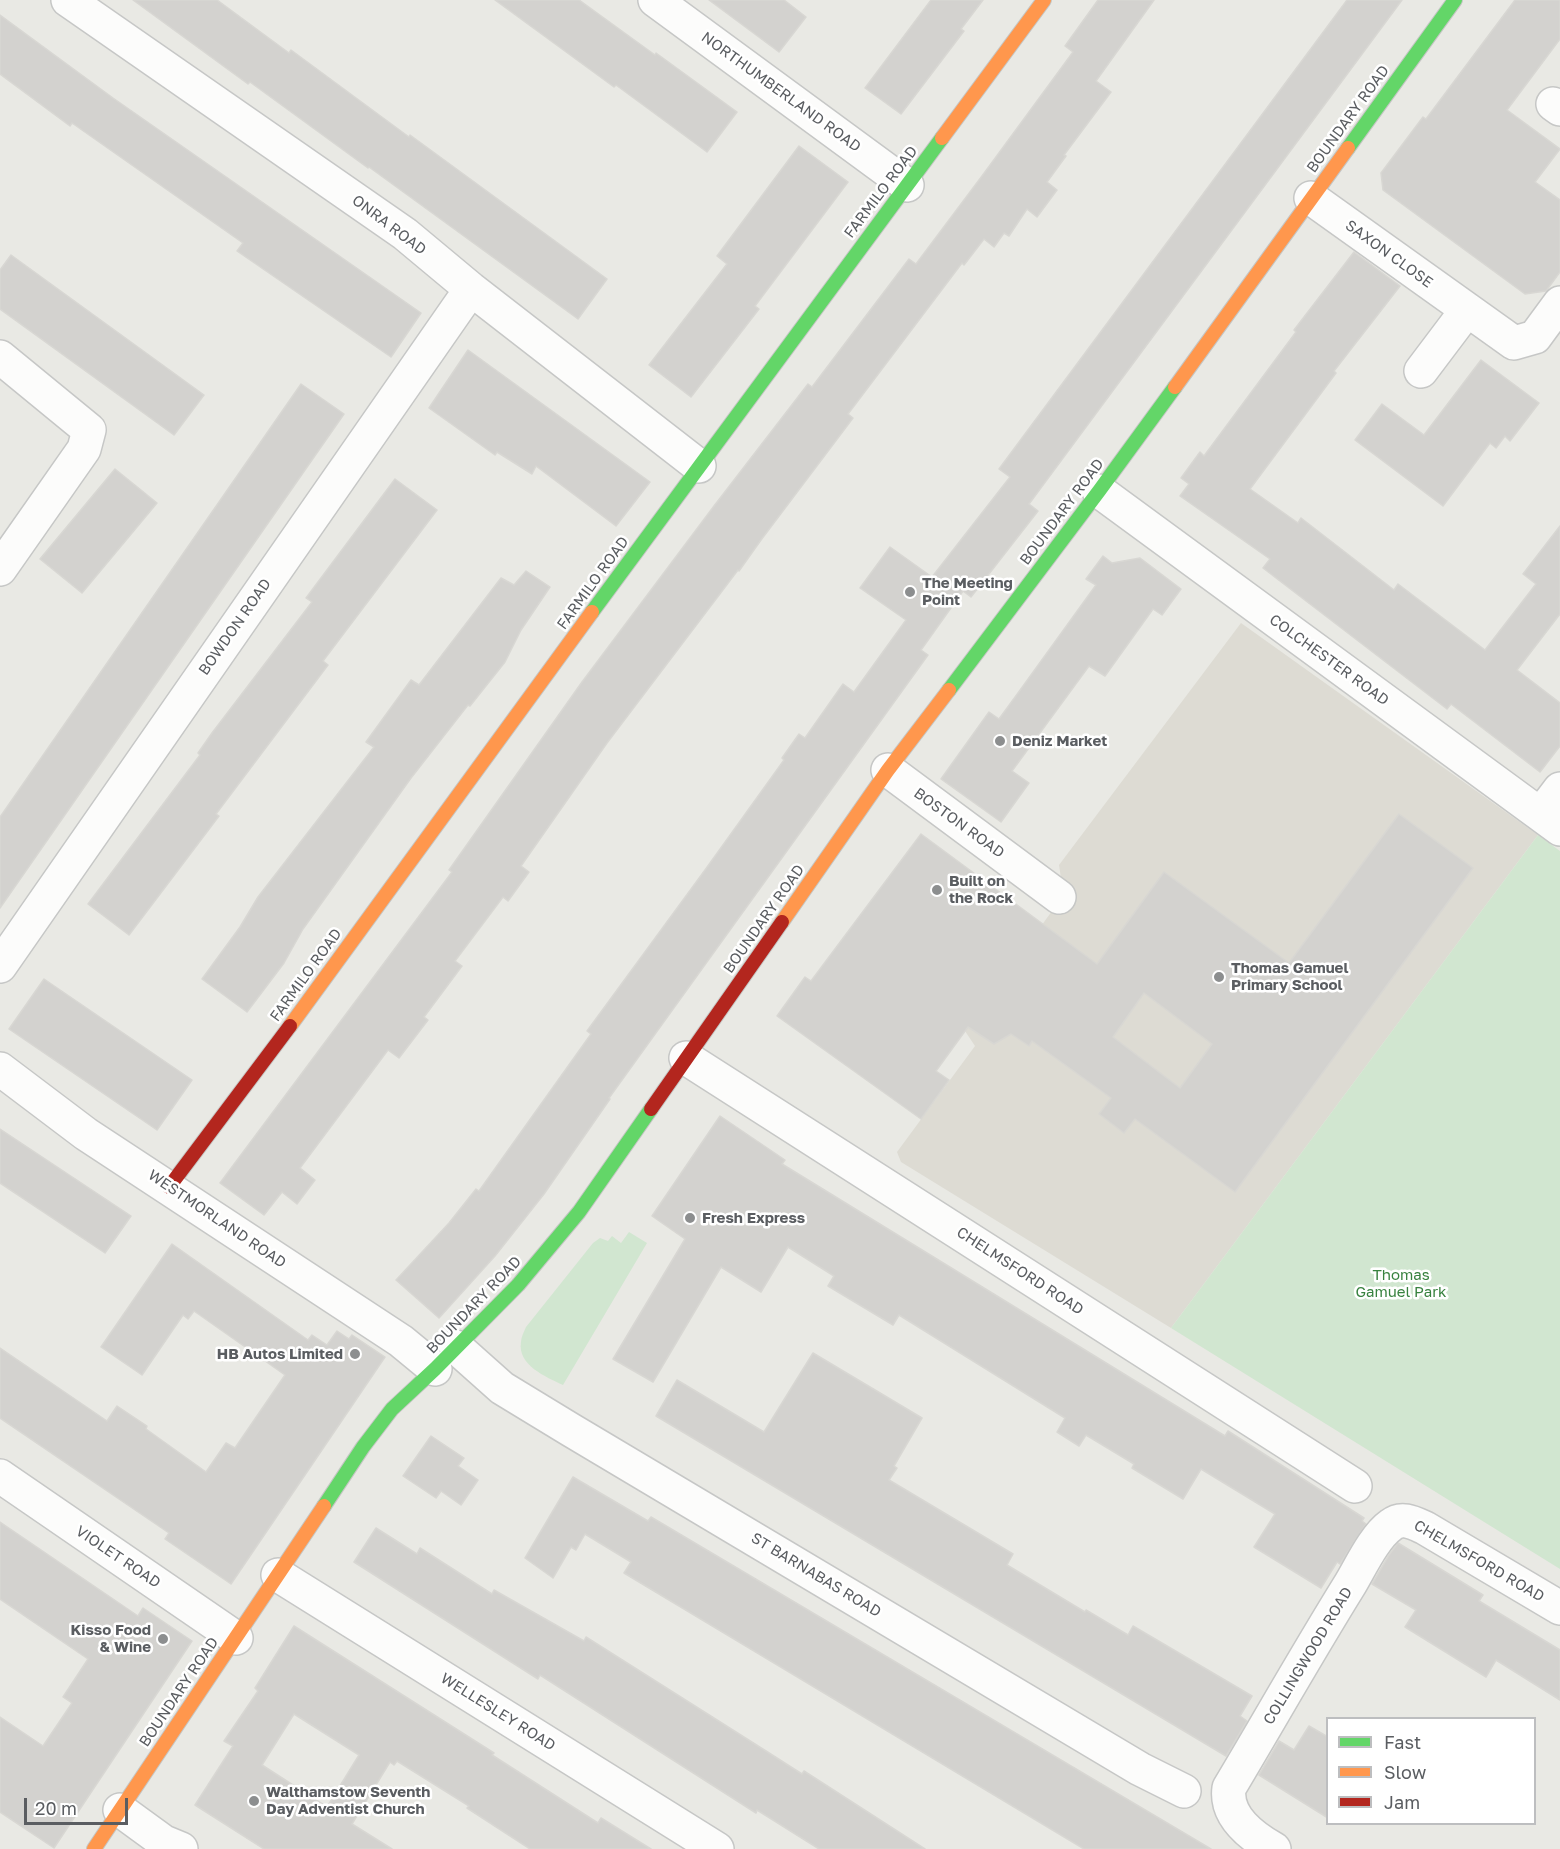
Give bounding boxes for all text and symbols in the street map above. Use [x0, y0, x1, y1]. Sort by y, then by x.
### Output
street label: NORTHUMBERLAND ROAD [698, 28, 864, 156]
street label: BOUNDARY ROAD [1303, 62, 1393, 176]
street label: FARMILO ROAD [841, 143, 921, 241]
street label: ONRA ROAD [348, 191, 430, 259]
street label: SAXON CLOSE [1342, 216, 1436, 292]
street label: BOUNDARY ROAD [1016, 455, 1108, 569]
street label: FARMILO ROAD [553, 533, 633, 633]
place label: The Meeting Point [922, 574, 1013, 609]
street label: BOWDON ROAD [195, 575, 275, 679]
marker: The Meeting Point [903, 585, 917, 599]
street label: COLCHESTER ROAD [1266, 611, 1392, 709]
place label: Deniz Market [1012, 732, 1107, 750]
marker: Deniz Market [993, 734, 1007, 748]
street label: BOSTON ROAD [910, 784, 1008, 862]
street label: BOUNDARY ROAD [720, 861, 808, 977]
place label: Built on the Rock [949, 872, 1013, 907]
marker: Built on the Rock [930, 883, 944, 897]
street label: FARMILO ROAD [266, 925, 346, 1025]
place label: Thomas Gamuel Primary School [1231, 959, 1348, 994]
marker: Thomas Gamuel Primary School [1212, 970, 1226, 984]
street label: WESTMORLAND ROAD [145, 1166, 289, 1272]
place label: Fresh Express [702, 1209, 805, 1227]
marker: Fresh Express [683, 1211, 697, 1225]
street label: CHELMSFORD ROAD [953, 1223, 1087, 1319]
street label: BOUNDARY ROAD [423, 1253, 525, 1357]
park label: Thomas Gamuel Park [1355, 1266, 1447, 1301]
place label: HB Autos Limited [217, 1345, 343, 1363]
marker: HB Autos Limited [348, 1347, 362, 1361]
street label: CHELMSFORD ROAD [1411, 1516, 1547, 1606]
street label: VIOLET ROAD [72, 1522, 164, 1592]
street label: ST BARNABAS ROAD [748, 1529, 884, 1621]
street label: COLLINGWOOD ROAD [1260, 1584, 1356, 1728]
place label: Kisso Food & Wine [70, 1621, 151, 1656]
marker: Kisso Food & Wine [156, 1632, 170, 1646]
street label: BOUNDARY ROAD [136, 1634, 222, 1750]
street label: WELLESLEY ROAD [437, 1669, 559, 1755]
legend [1326, 1717, 1536, 1825]
text: Fast [1384, 1731, 1421, 1753]
text: Slow [1384, 1761, 1426, 1783]
place label: Walthamstow Seventh Day Adventist Church [266, 1783, 430, 1818]
scale bar [27, 1786, 130, 1824]
text: Jam [1384, 1791, 1420, 1813]
marker: Walthamstow Seventh Day Adventist Church [247, 1794, 261, 1808]
text: 20 m [35, 1797, 77, 1819]

